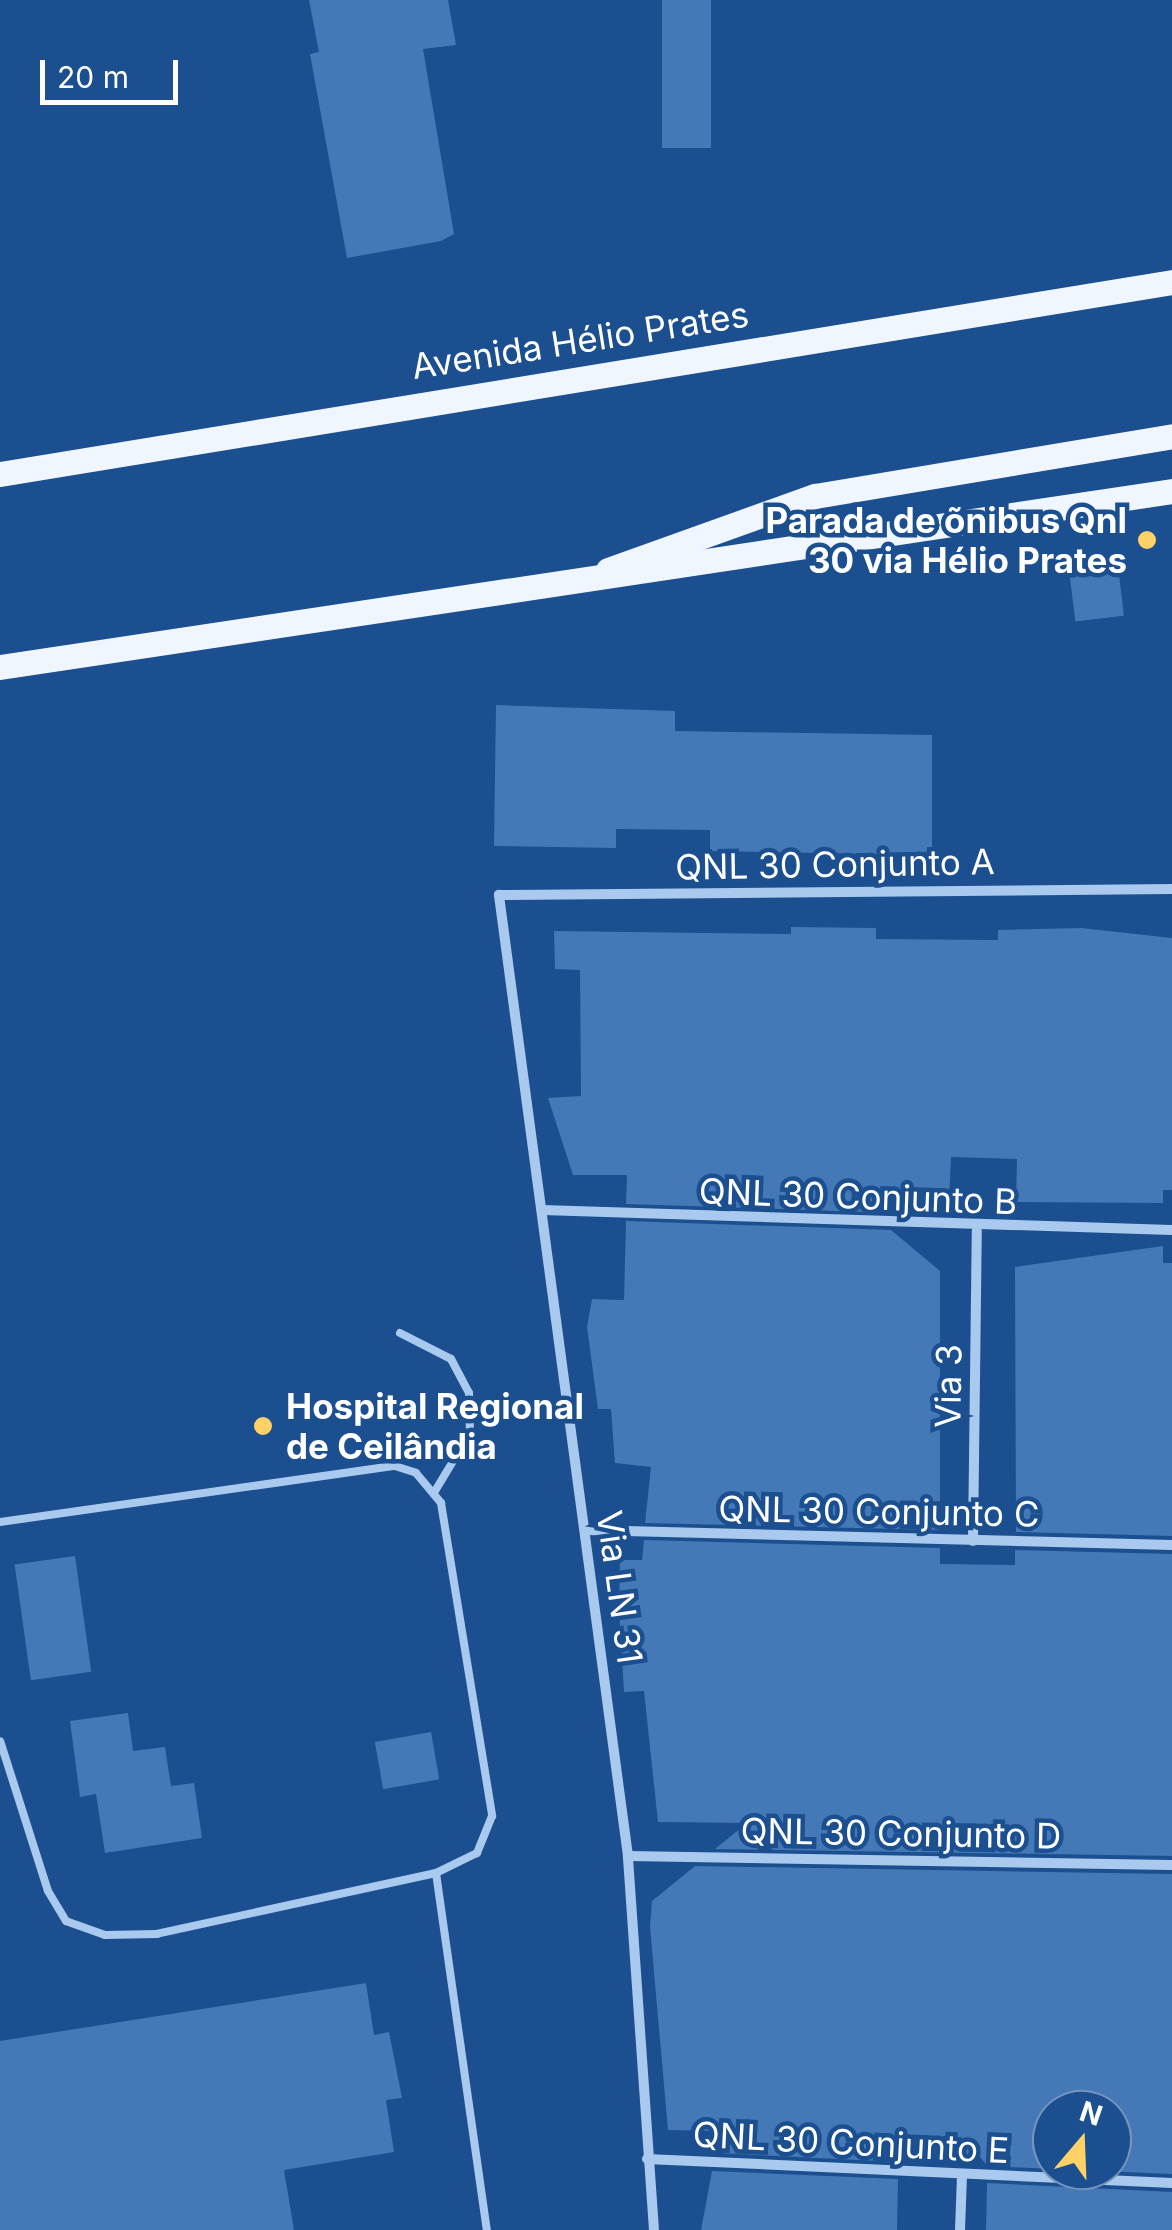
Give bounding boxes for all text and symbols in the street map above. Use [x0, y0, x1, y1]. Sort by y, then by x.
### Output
scale bar [45, 40, 182, 102]
text: 20 m [57, 59, 129, 95]
street label: Avenida Hélio Prates [409, 293, 751, 387]
place label: Parada de õnibus Qnl 30 via Hélio Prates [766, 499, 1127, 581]
marker: Parada de õnibus Qnl 30 via Hélio Prates [1136, 529, 1158, 551]
street label: QNL 30 Conjunto A [675, 840, 995, 888]
street label: QNL 30 Conjunto B [698, 1169, 1018, 1223]
street label: Via 3 [926, 1344, 970, 1428]
place label: Hospital Regional de Ceilândia [286, 1385, 584, 1467]
marker: Hospital Regional de Ceilândia [250, 1413, 276, 1439]
street label: QNL 30 Conjunto C [718, 1487, 1040, 1535]
street label: Via LN 31 [588, 1508, 652, 1666]
street label: QNL 30 Conjunto D [740, 1809, 1062, 1857]
north arrow [1032, 2090, 1132, 2190]
text: N [1075, 2094, 1107, 2133]
street label: QNL 30 Conjunto E [692, 2113, 1010, 2171]

